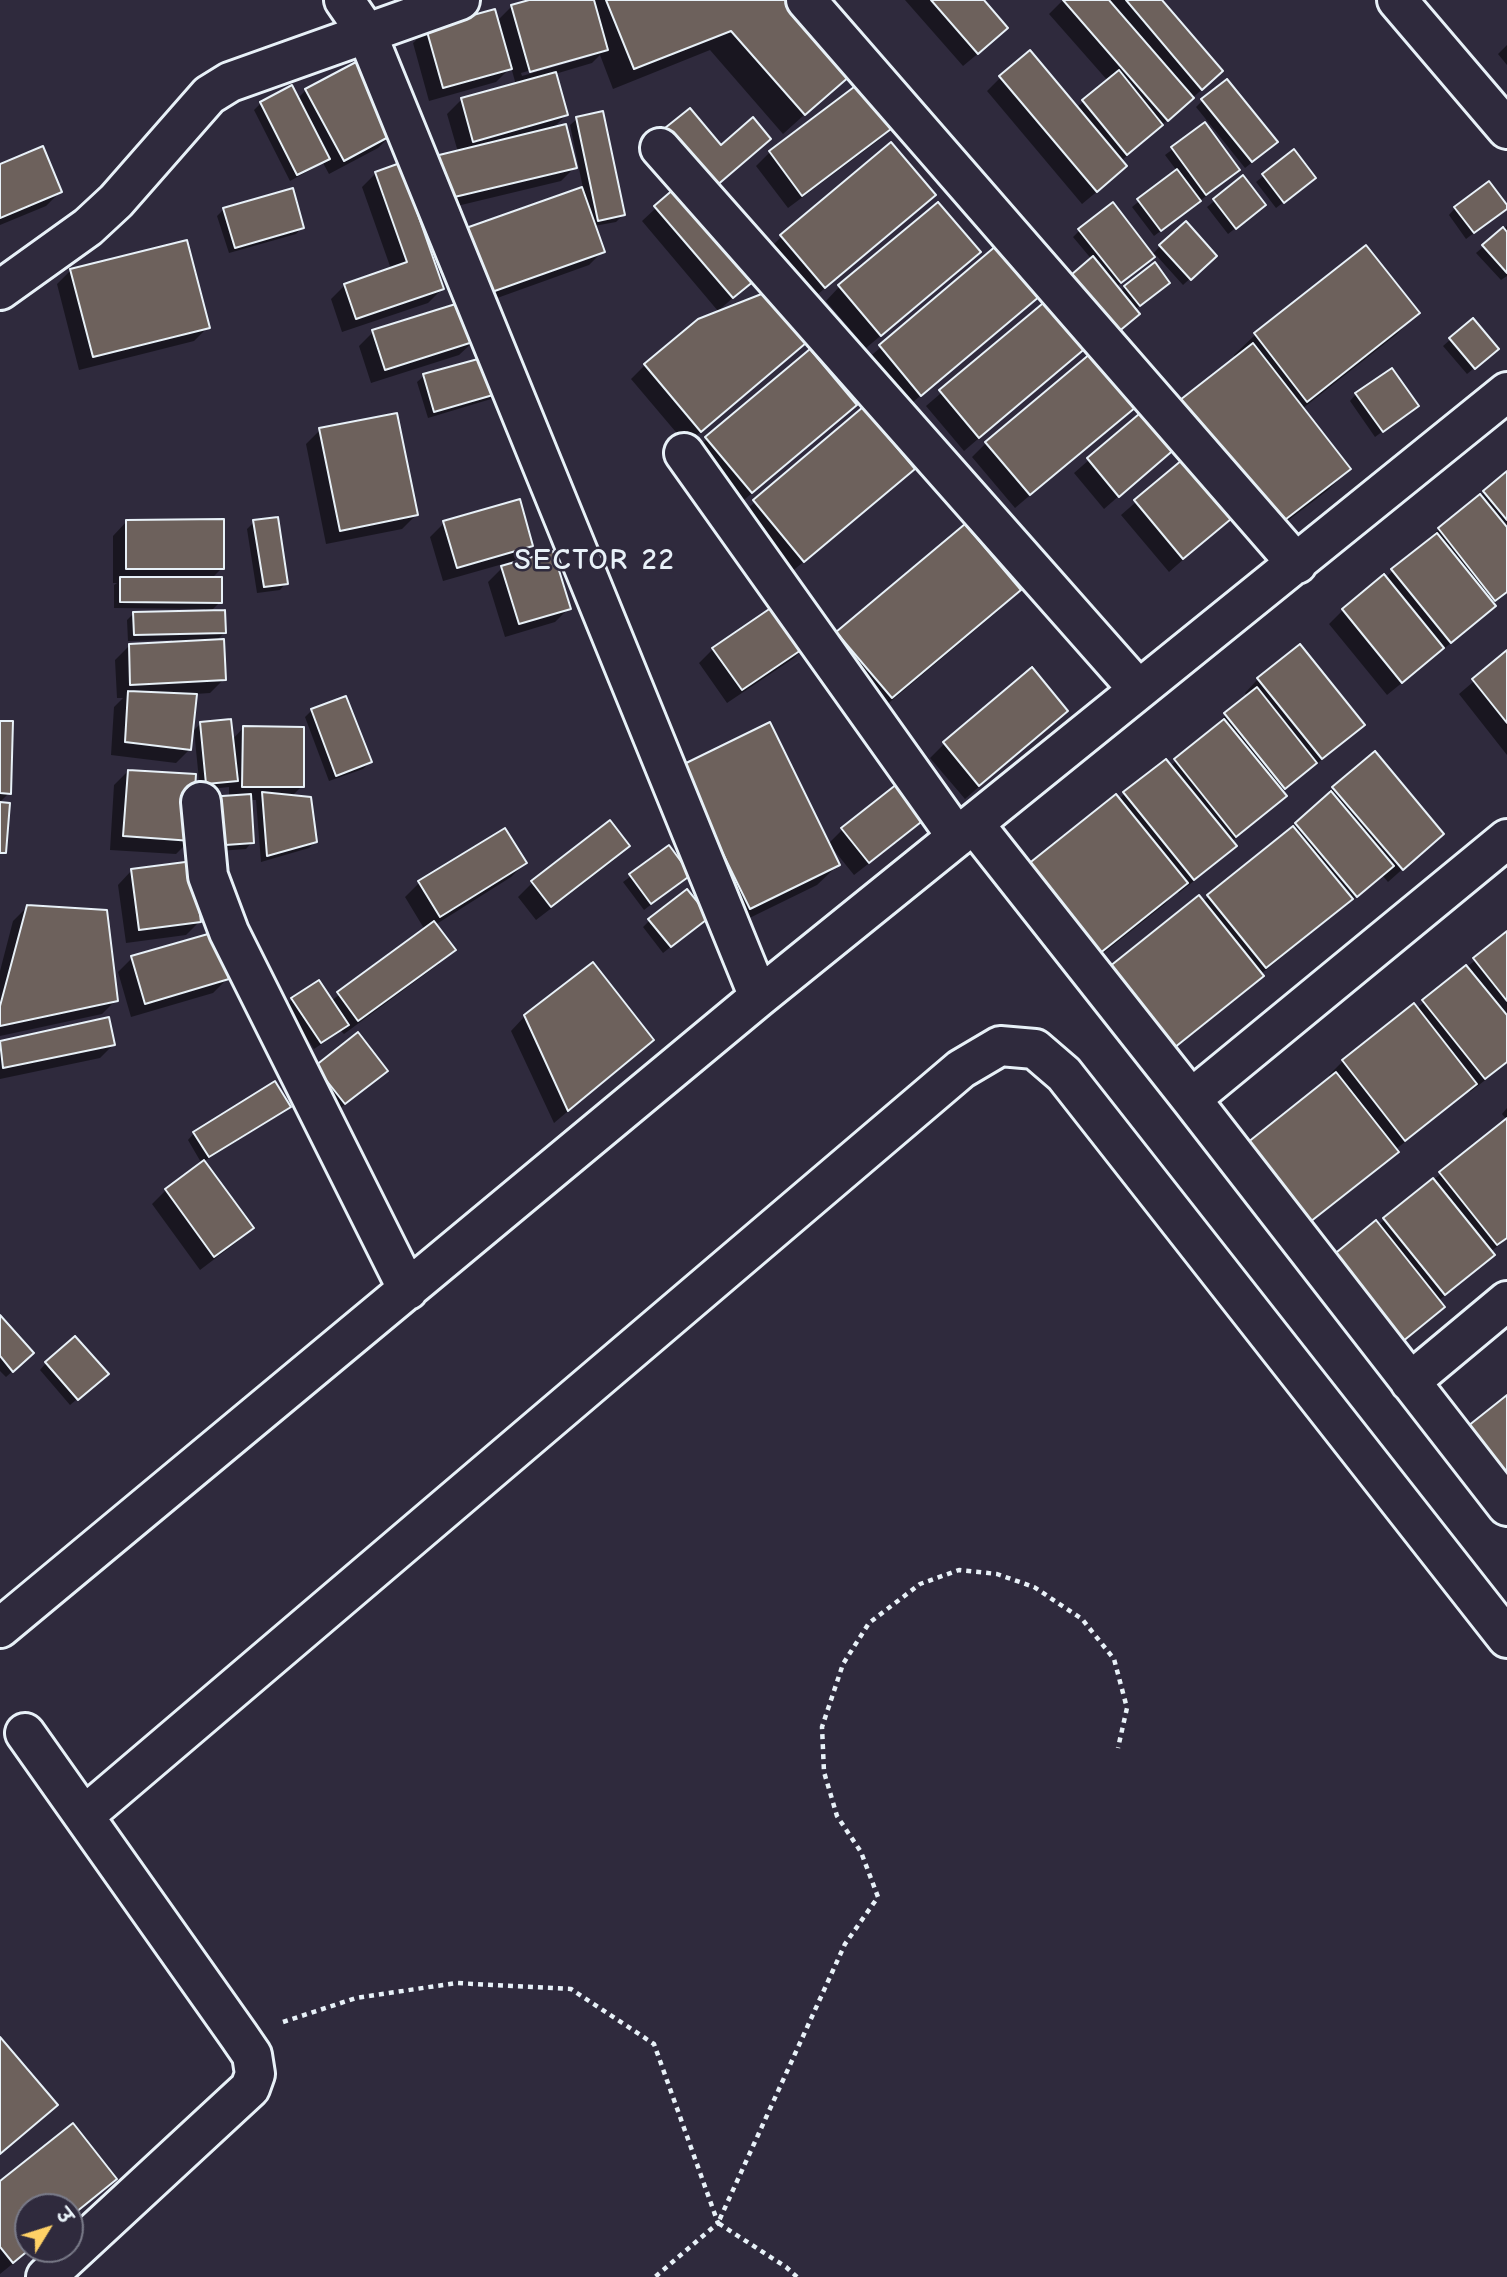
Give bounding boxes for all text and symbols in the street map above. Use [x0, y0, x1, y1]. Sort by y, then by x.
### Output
district label: SECTOR 22 [515, 543, 675, 579]
north arrow [14, 2193, 84, 2263]
text: उ [51, 2205, 77, 2228]

